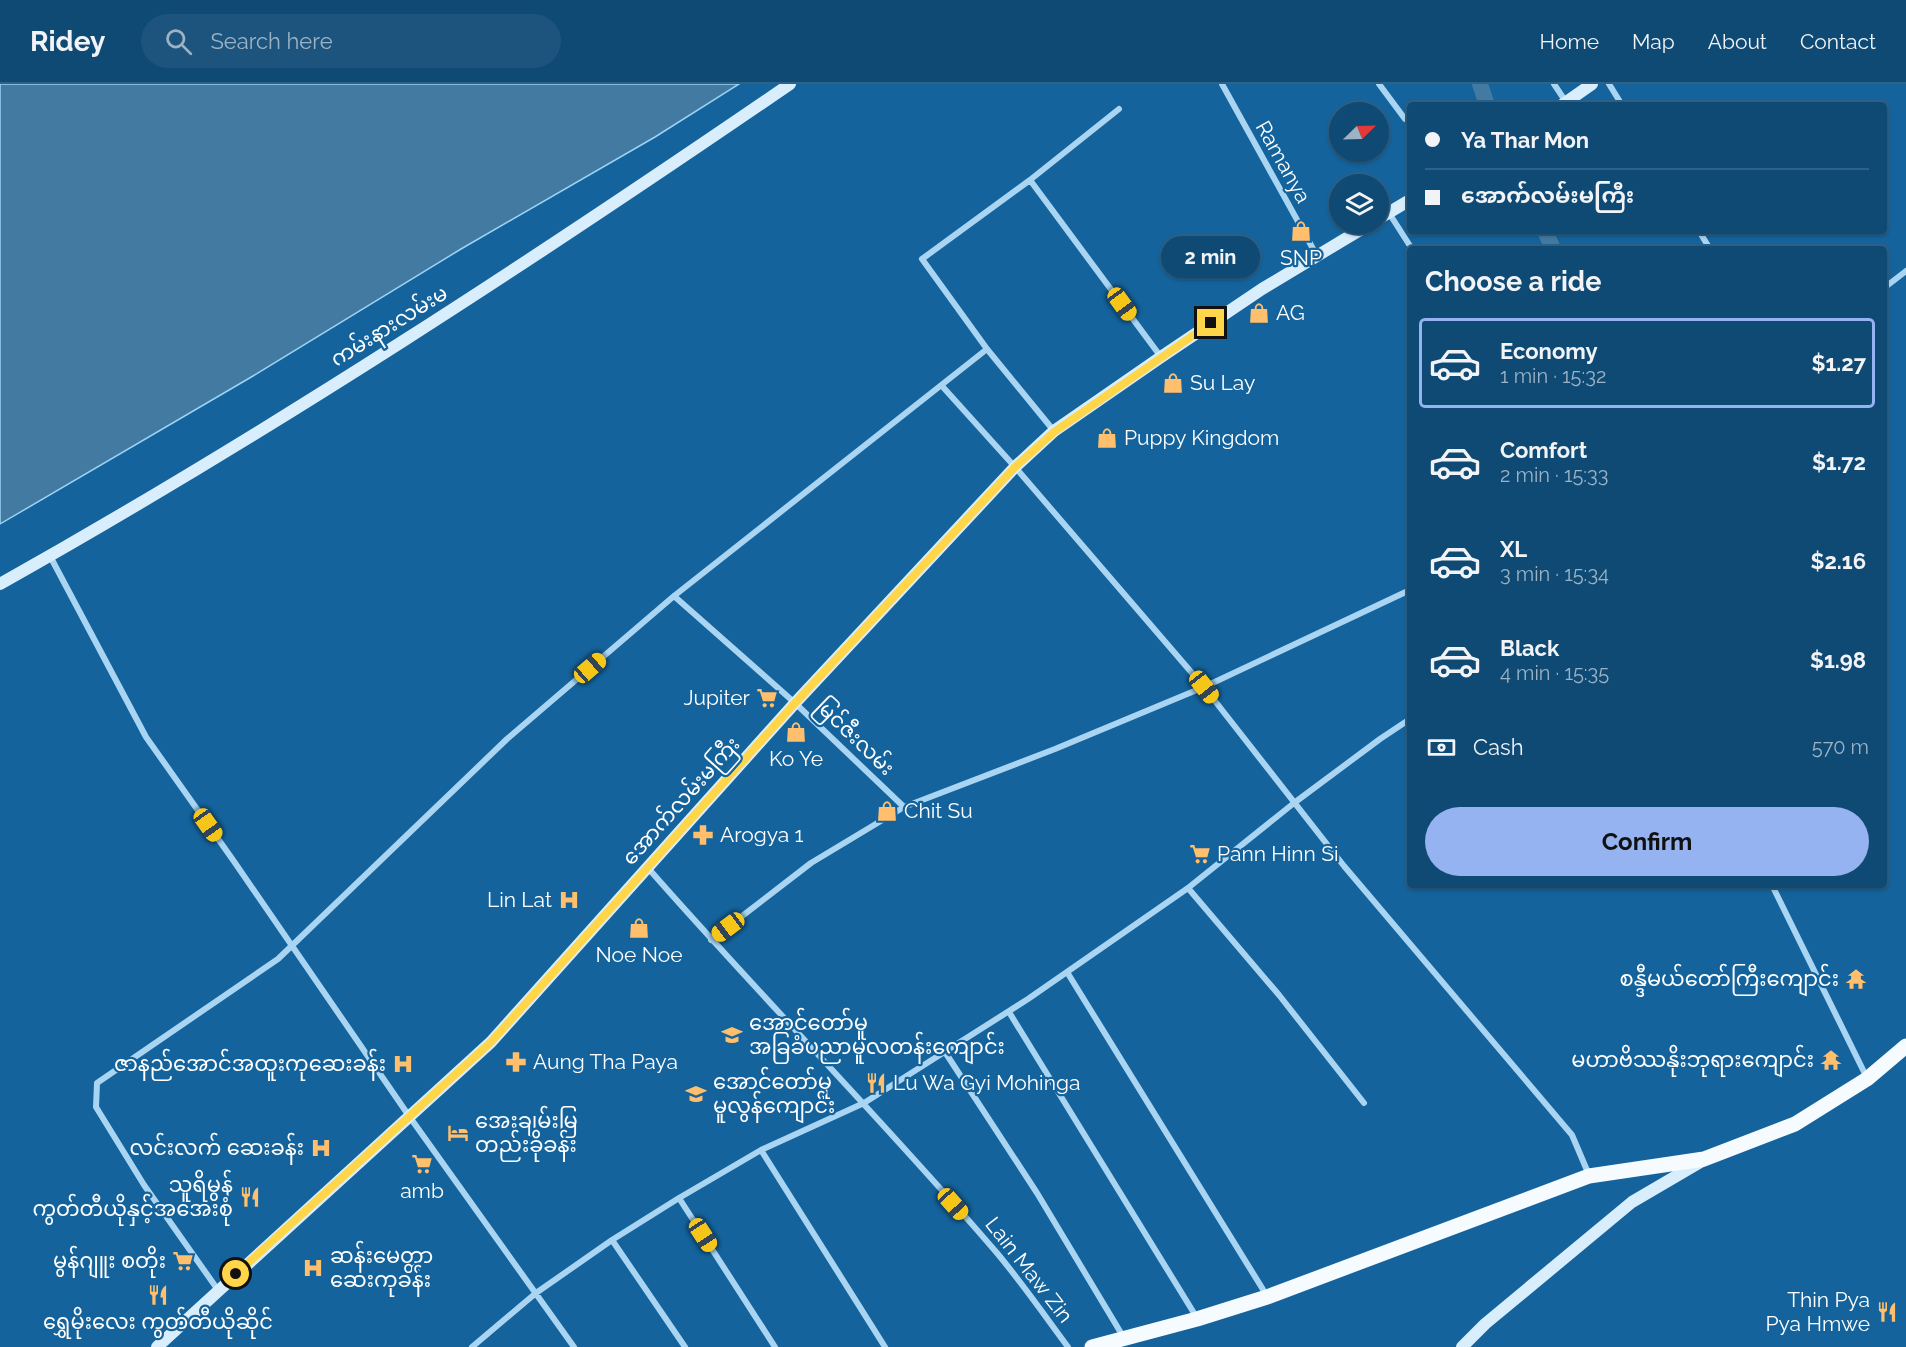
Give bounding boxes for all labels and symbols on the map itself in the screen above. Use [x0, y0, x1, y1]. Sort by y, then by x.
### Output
north arrow [1329, 102, 1389, 162]
street label: Ramanya [1251, 116, 1316, 207]
shop icon: SNP [1289, 219, 1313, 243]
callout: 2 min [1162, 236, 1260, 278]
place label: SNP [1280, 245, 1322, 270]
street label: ကမ်းနားလမ်းမ [324, 277, 454, 376]
car [1104, 284, 1140, 324]
place label: AG [1276, 300, 1305, 325]
shop icon: AG [1247, 301, 1271, 325]
route end [1197, 309, 1224, 336]
place label: Su Lay [1190, 370, 1255, 395]
shop icon: Su Lay [1161, 371, 1185, 395]
place label: Puppy Kingdom [1124, 425, 1279, 450]
shop icon: Puppy Kingdom [1095, 426, 1119, 450]
car [571, 649, 609, 687]
car [1186, 667, 1222, 707]
place label: Jupiter [683, 685, 751, 710]
supermarket icon: Jupiter [755, 686, 779, 710]
street label: မြင်ဇီးလမ်း [807, 691, 902, 784]
shop icon: Ko Ye [784, 720, 808, 744]
street label: အောက်လမ်းမကြီး [614, 730, 748, 873]
place label: Ko Ye [769, 746, 823, 771]
place label: Chit Su [904, 798, 973, 823]
shop icon: Chit Su [875, 799, 899, 823]
car [190, 805, 226, 845]
place label: Arogya 1 [720, 822, 804, 847]
pharmacy icon: Arogya 1 [691, 823, 715, 847]
place label: Pann Hinn Si [1217, 841, 1338, 866]
supermarket icon: Pann Hinn Si [1188, 842, 1212, 866]
place label: Lin Lat [487, 887, 552, 912]
hospital icon: Lin Lat [557, 888, 581, 912]
car [708, 909, 748, 945]
shop icon: Noe Noe [627, 916, 651, 940]
place label: Noe Noe [595, 942, 683, 967]
place label: စန္ဒီမယ်တော်ကြီးကျောင်း [1620, 963, 1839, 997]
temple icon: စန္ဒီမယ်တော်ကြီးကျောင်း [1844, 967, 1868, 991]
place label: အောင်တော်မူ အခြခံပညာမူလတန်းကျောင်း [749, 1007, 1005, 1065]
school or university icon: အောင်တော်မူ အခြခံပညာမူလတန်းကျောင်း [720, 1023, 744, 1047]
place label: မဟာဗိဿနိုးဘုရားကျောင်း [1571, 1044, 1814, 1078]
place label: ဇာနည်အောင်အထူးကုဆေးခန်း [114, 1048, 386, 1081]
temple icon: မဟာဗိဿနိုးဘုရားကျောင်း [1819, 1048, 1843, 1072]
place label: Aung Tha Paya [533, 1049, 678, 1074]
pharmacy icon: Aung Tha Paya [504, 1050, 528, 1074]
hospital icon: ဇာနည်အောင်အထူးကုဆေးခန်း [391, 1052, 415, 1076]
place label: အောင်တော်မူ မူလွန်ကျောင်း [713, 1066, 835, 1124]
place label: Lu Wa Gyi Mohinga [893, 1070, 1080, 1095]
restaurant icon: Lu Wa Gyi Mohinga [864, 1071, 888, 1095]
school or university icon: အောင်တော်မူ မူလွန်ကျောင်း [684, 1082, 708, 1106]
place label: အေးချမ်းမြ တည်းခိုခန်း [475, 1105, 578, 1162]
hotel icon: အေးချမ်းမြ တည်းခိုခန်း [446, 1121, 470, 1145]
place label: လင်းလက် ဆေးခန်း [129, 1132, 304, 1165]
hospital icon: လင်းလက် ဆေးခန်း [309, 1136, 333, 1160]
supermarket icon: amb [410, 1152, 434, 1176]
place label: သူရိမွန် ကွတ်တီယိုနှင့်အအေးစုံ [32, 1169, 233, 1226]
place label: amb [400, 1178, 444, 1203]
restaurant icon: သူရိမွန် ကွတ်တီယိုနှင့်အအေးစုံ [238, 1185, 262, 1209]
car [934, 1185, 972, 1223]
street label: Lain Maw Zin [980, 1212, 1078, 1327]
car [686, 1215, 720, 1255]
place label: ဆန်းမေတ္တာ ဆေးကုခန်း [330, 1240, 433, 1297]
place label: မွန်ဂျူး စတိုး [53, 1245, 166, 1279]
supermarket icon: မွန်ဂျူး စတိုး [171, 1249, 195, 1273]
hospital icon: ဆန်းမေတ္တာ ဆေးကုခန်း [301, 1256, 325, 1280]
route start [222, 1260, 249, 1287]
restaurant icon: ရွှေမိုးလေး ကွတ်တီယိုဆိုင် [146, 1283, 170, 1307]
place label: Thin Pya Pya Hmwe [1765, 1287, 1870, 1336]
restaurant icon: Thin Pya Pya Hmwe [1875, 1300, 1899, 1324]
place label: ရွှေမိုးလေး ကွတ်တီယိုဆိုင် [43, 1306, 273, 1339]

